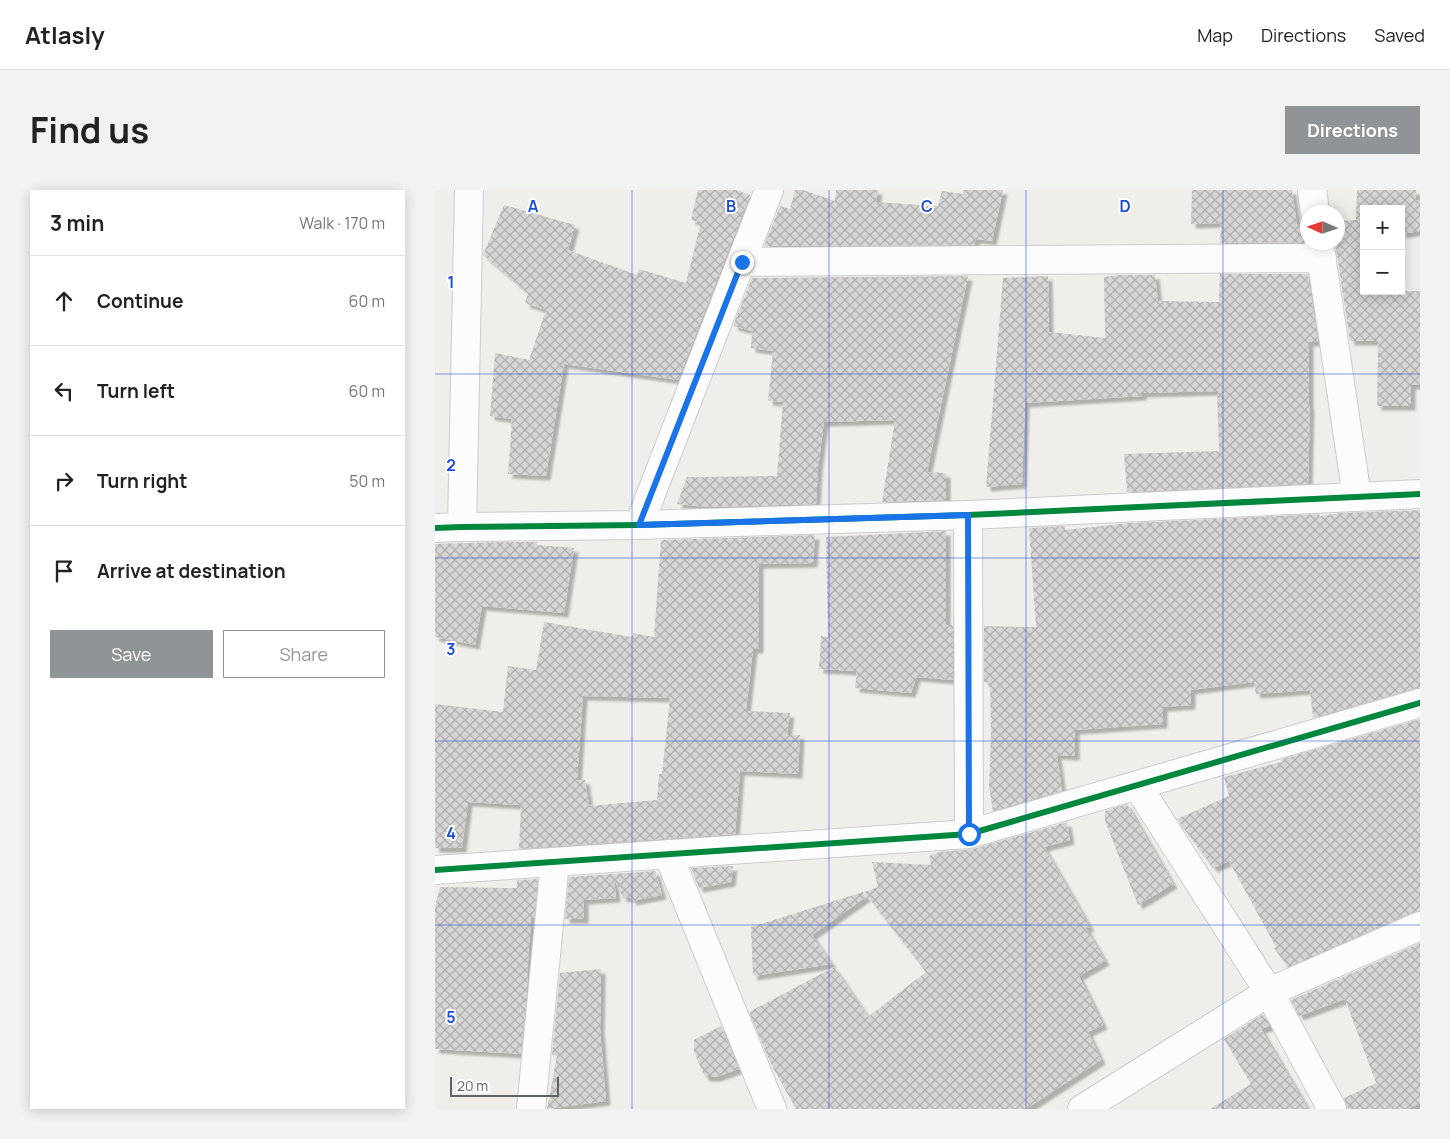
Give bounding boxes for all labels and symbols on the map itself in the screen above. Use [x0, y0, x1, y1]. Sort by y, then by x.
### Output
text: A [528, 195, 539, 217]
text: B [726, 195, 736, 217]
text: C [921, 195, 933, 217]
text: D [1119, 195, 1131, 217]
north arrow [1300, 205, 1345, 250]
route end [731, 251, 754, 274]
text: 1 [447, 271, 455, 293]
text: 2 [446, 454, 456, 476]
text: 3 [446, 638, 456, 660]
text: 4 [446, 822, 456, 844]
route start [958, 823, 981, 846]
text: 5 [446, 1006, 456, 1028]
scale bar [450, 1074, 559, 1097]

